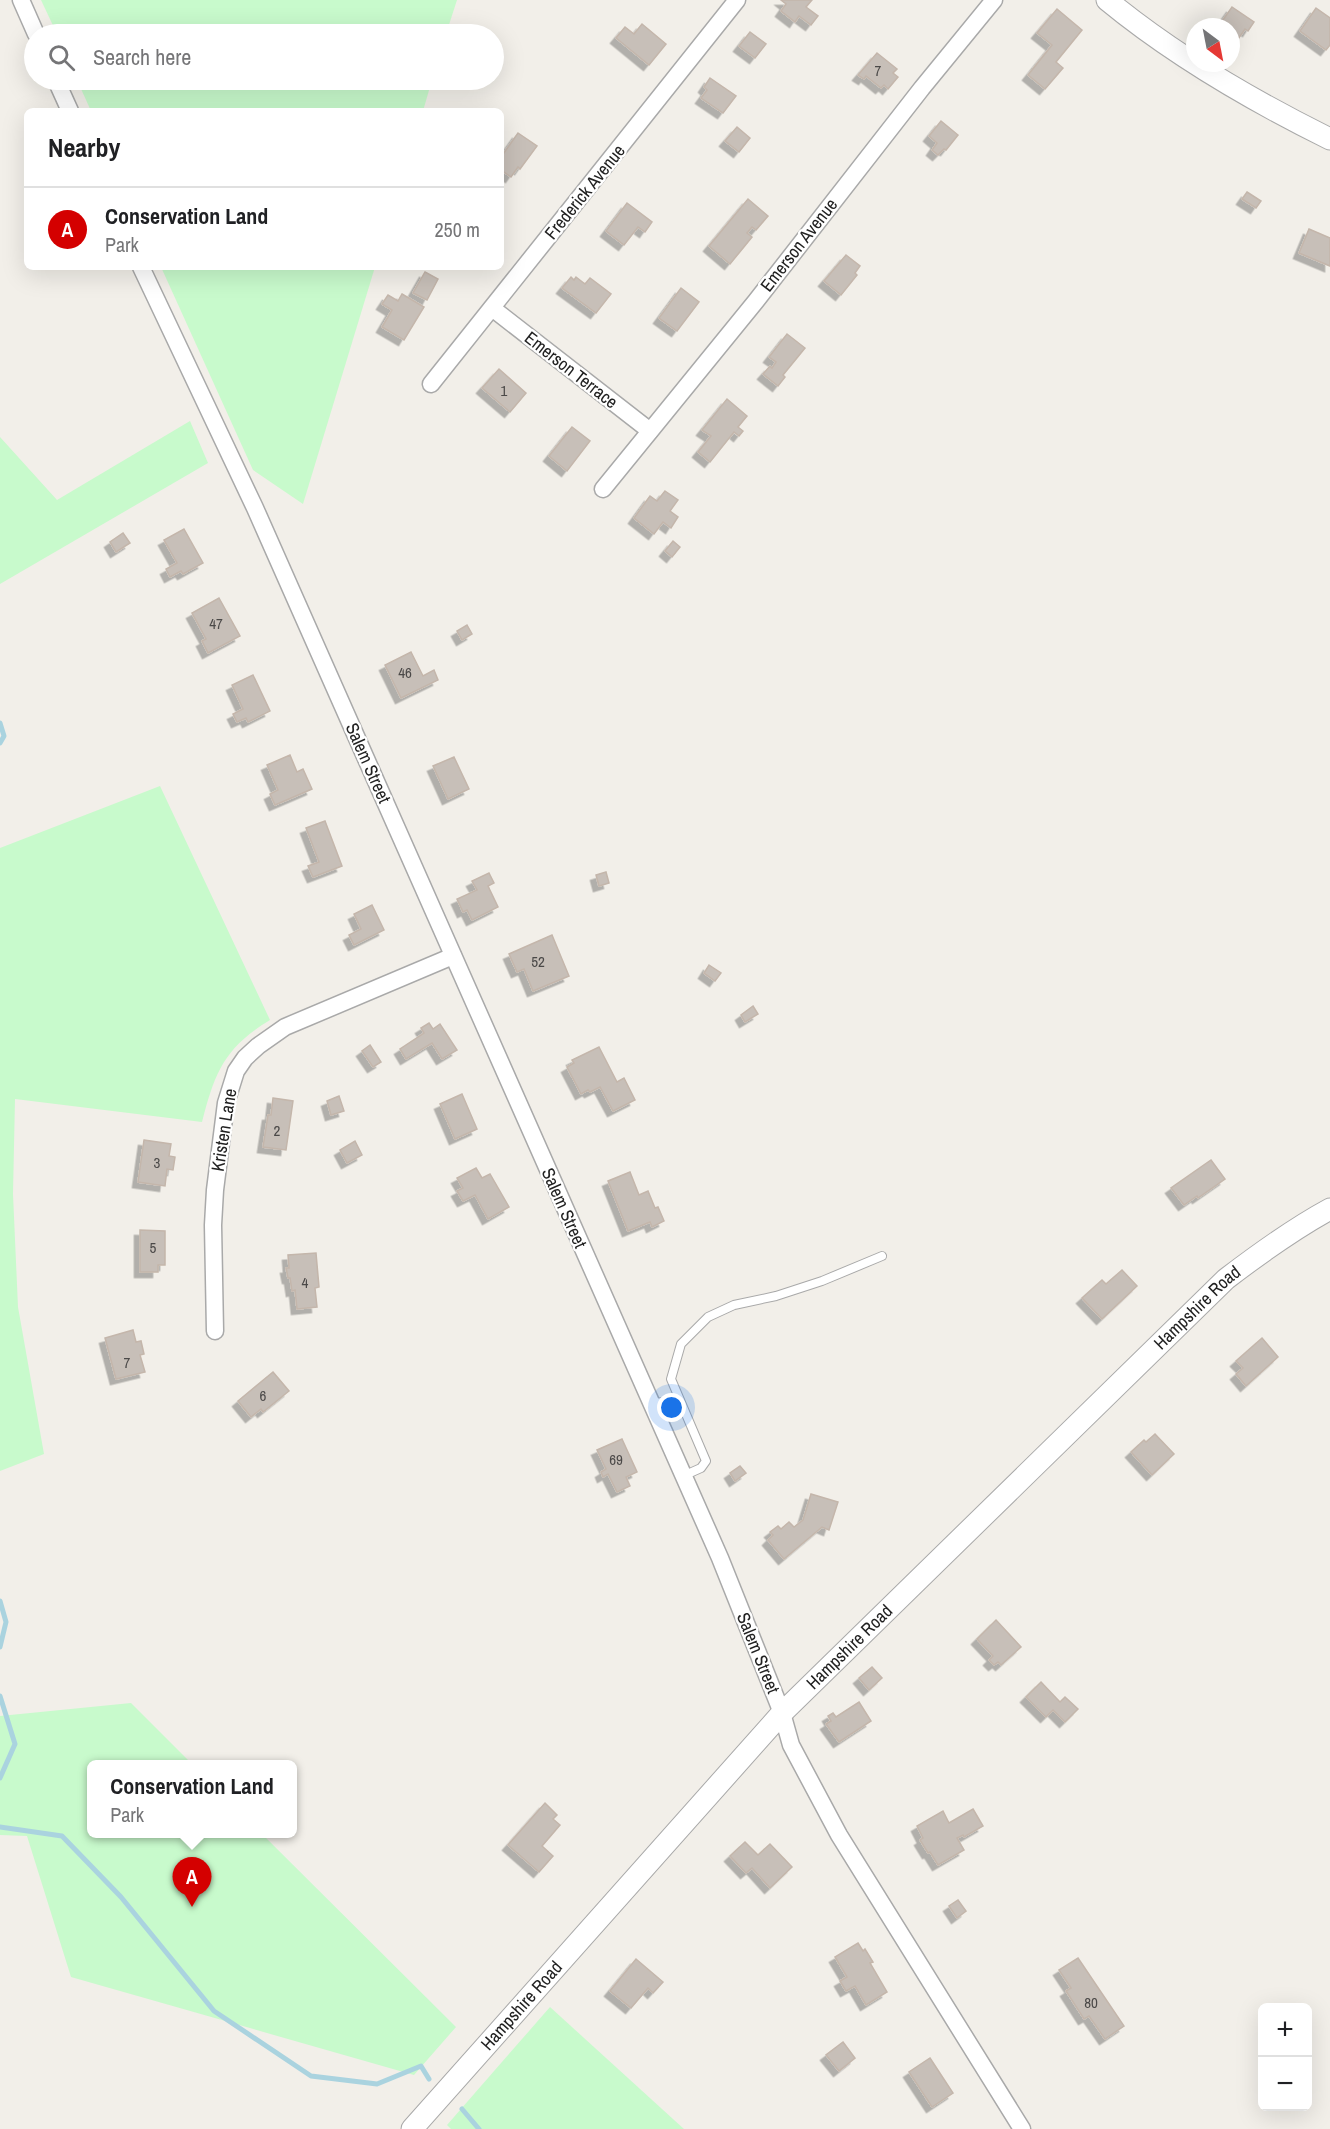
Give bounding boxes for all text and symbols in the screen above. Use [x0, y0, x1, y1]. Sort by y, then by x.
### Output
north arrow [1186, 18, 1240, 72]
search box [24, 24, 504, 90]
icon: search [45, 41, 78, 74]
text: Search here [93, 42, 191, 72]
house number: 7 [875, 60, 882, 81]
text: Nearby [48, 130, 120, 165]
street label: Frederick Avenue [539, 139, 631, 244]
street label: Emerson Avenue [754, 193, 843, 297]
text: Conservation Land [105, 201, 268, 231]
text: A [62, 216, 73, 243]
text: 250 m [434, 216, 480, 243]
text: Park [105, 231, 139, 258]
street label: Emerson Terrace [519, 325, 623, 414]
house number: 1 [501, 380, 508, 401]
house number: 47 [209, 613, 223, 634]
house number: 46 [398, 662, 412, 683]
street label: Salem Street [340, 719, 397, 807]
house number: 52 [531, 951, 545, 972]
street label: Kristen Lane [205, 1087, 242, 1173]
house number: 2 [274, 1120, 281, 1141]
house number: 3 [154, 1152, 161, 1173]
street label: Salem Street [536, 1164, 593, 1252]
house number: 5 [150, 1237, 157, 1258]
street label: Hampshire Road [1148, 1259, 1245, 1355]
house number: 4 [302, 1272, 309, 1293]
house number: 7 [124, 1352, 131, 1373]
house number: 6 [260, 1385, 267, 1406]
your location [657, 1393, 686, 1422]
house number: 69 [609, 1449, 623, 1470]
street label: Hampshire Road [800, 1599, 898, 1695]
street label: Salem Street [731, 1609, 786, 1697]
popup [87, 1760, 297, 1838]
text: Conservation Land [110, 1771, 274, 1801]
text: Park [110, 1801, 144, 1828]
pin: A [172, 1858, 212, 1907]
street label: Hampshire Road [475, 1955, 568, 2055]
house number: 80 [1084, 1992, 1098, 2013]
map controls [1258, 2003, 1312, 2111]
button: + [1258, 2003, 1312, 2057]
button: − [1258, 2057, 1312, 2111]

